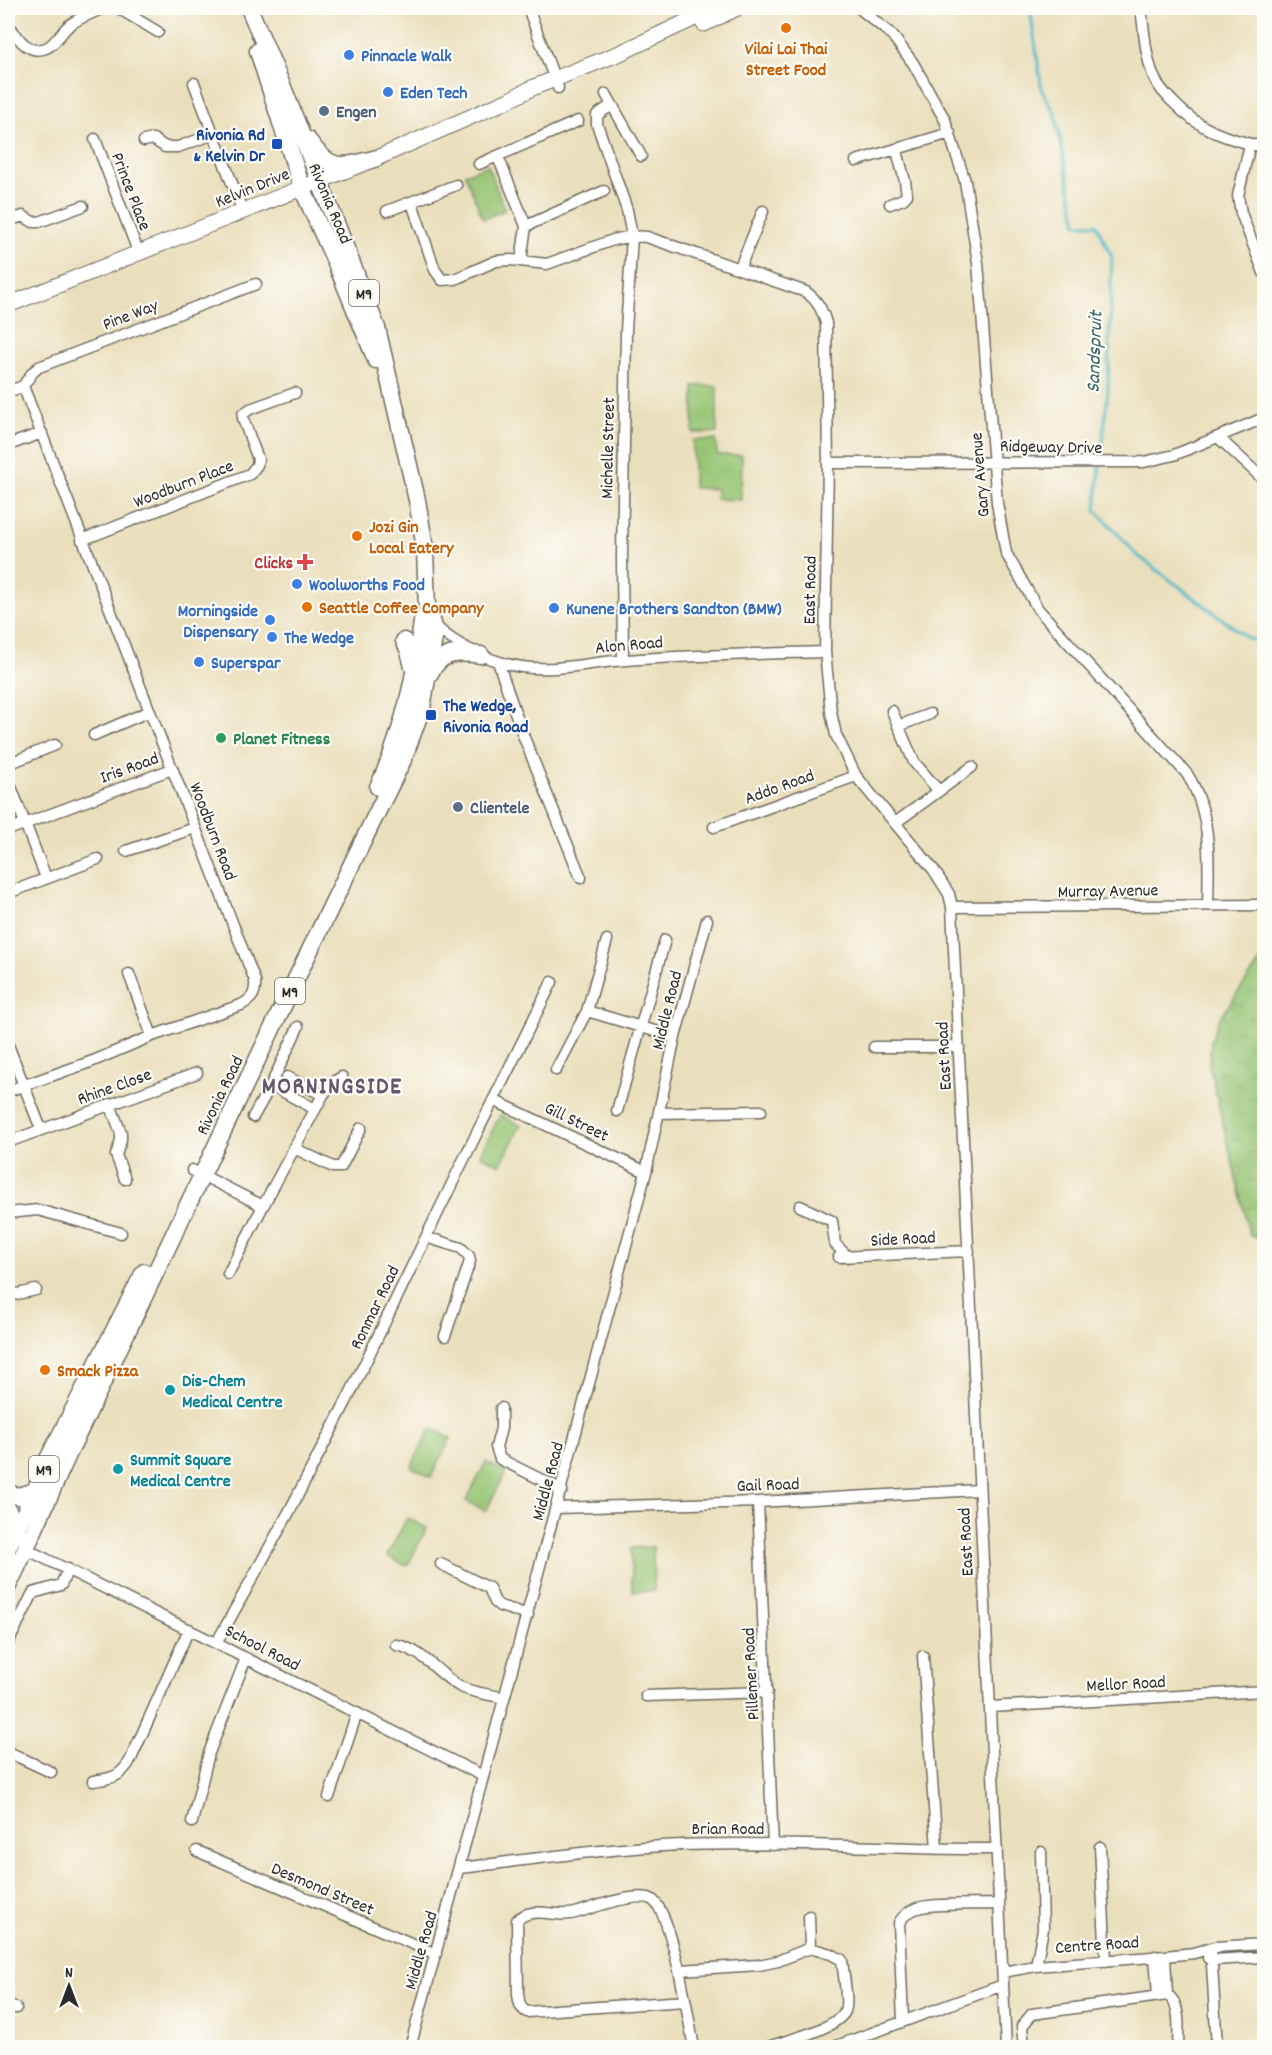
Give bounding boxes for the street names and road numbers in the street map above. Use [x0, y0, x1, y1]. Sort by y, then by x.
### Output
street label: Prince Place [103, 149, 156, 235]
street label: Rivonia Road [301, 160, 357, 248]
street label: Kelvin Drive [212, 163, 294, 216]
road number: M9 [349, 280, 379, 306]
street label: Pine Way [99, 294, 163, 338]
street label: Michelle Street [596, 397, 623, 499]
street label: Gary Avenue [965, 431, 998, 518]
street label: Ridgeway Drive [1000, 435, 1102, 462]
street label: Woodburn Place [130, 455, 238, 516]
street label: East Road [798, 556, 825, 625]
street label: Alon Road [594, 631, 664, 662]
street label: Iris Road [97, 747, 163, 792]
street label: Addo Road [742, 764, 818, 812]
street label: Woodburn Road [182, 779, 242, 885]
street label: Murray Avenue [1057, 879, 1159, 906]
street label: Middle Road [647, 968, 690, 1053]
road number: M9 [275, 978, 305, 1004]
street label: East Road [931, 1021, 960, 1091]
street label: Rivonia Road [191, 1052, 251, 1140]
street label: Rhine Close [74, 1063, 156, 1113]
street label: Gill Street [539, 1097, 613, 1150]
street label: Side Road [870, 1226, 936, 1255]
street label: Ronmar Road [345, 1262, 407, 1354]
street label: Middle Road [527, 1439, 572, 1524]
road number: M9 [29, 1456, 59, 1482]
street label: Gail Road [736, 1473, 800, 1500]
street label: East Road [953, 1507, 982, 1577]
street label: School Road [220, 1620, 304, 1679]
street label: Pillemer Road [738, 1627, 767, 1721]
street label: Mellor Road [1086, 1671, 1166, 1700]
street label: Brian Road [691, 1818, 765, 1843]
street label: Desmond Street [267, 1857, 378, 1923]
street label: Middle Road [399, 1908, 446, 1993]
street label: Centre Road [1054, 1931, 1140, 1962]

